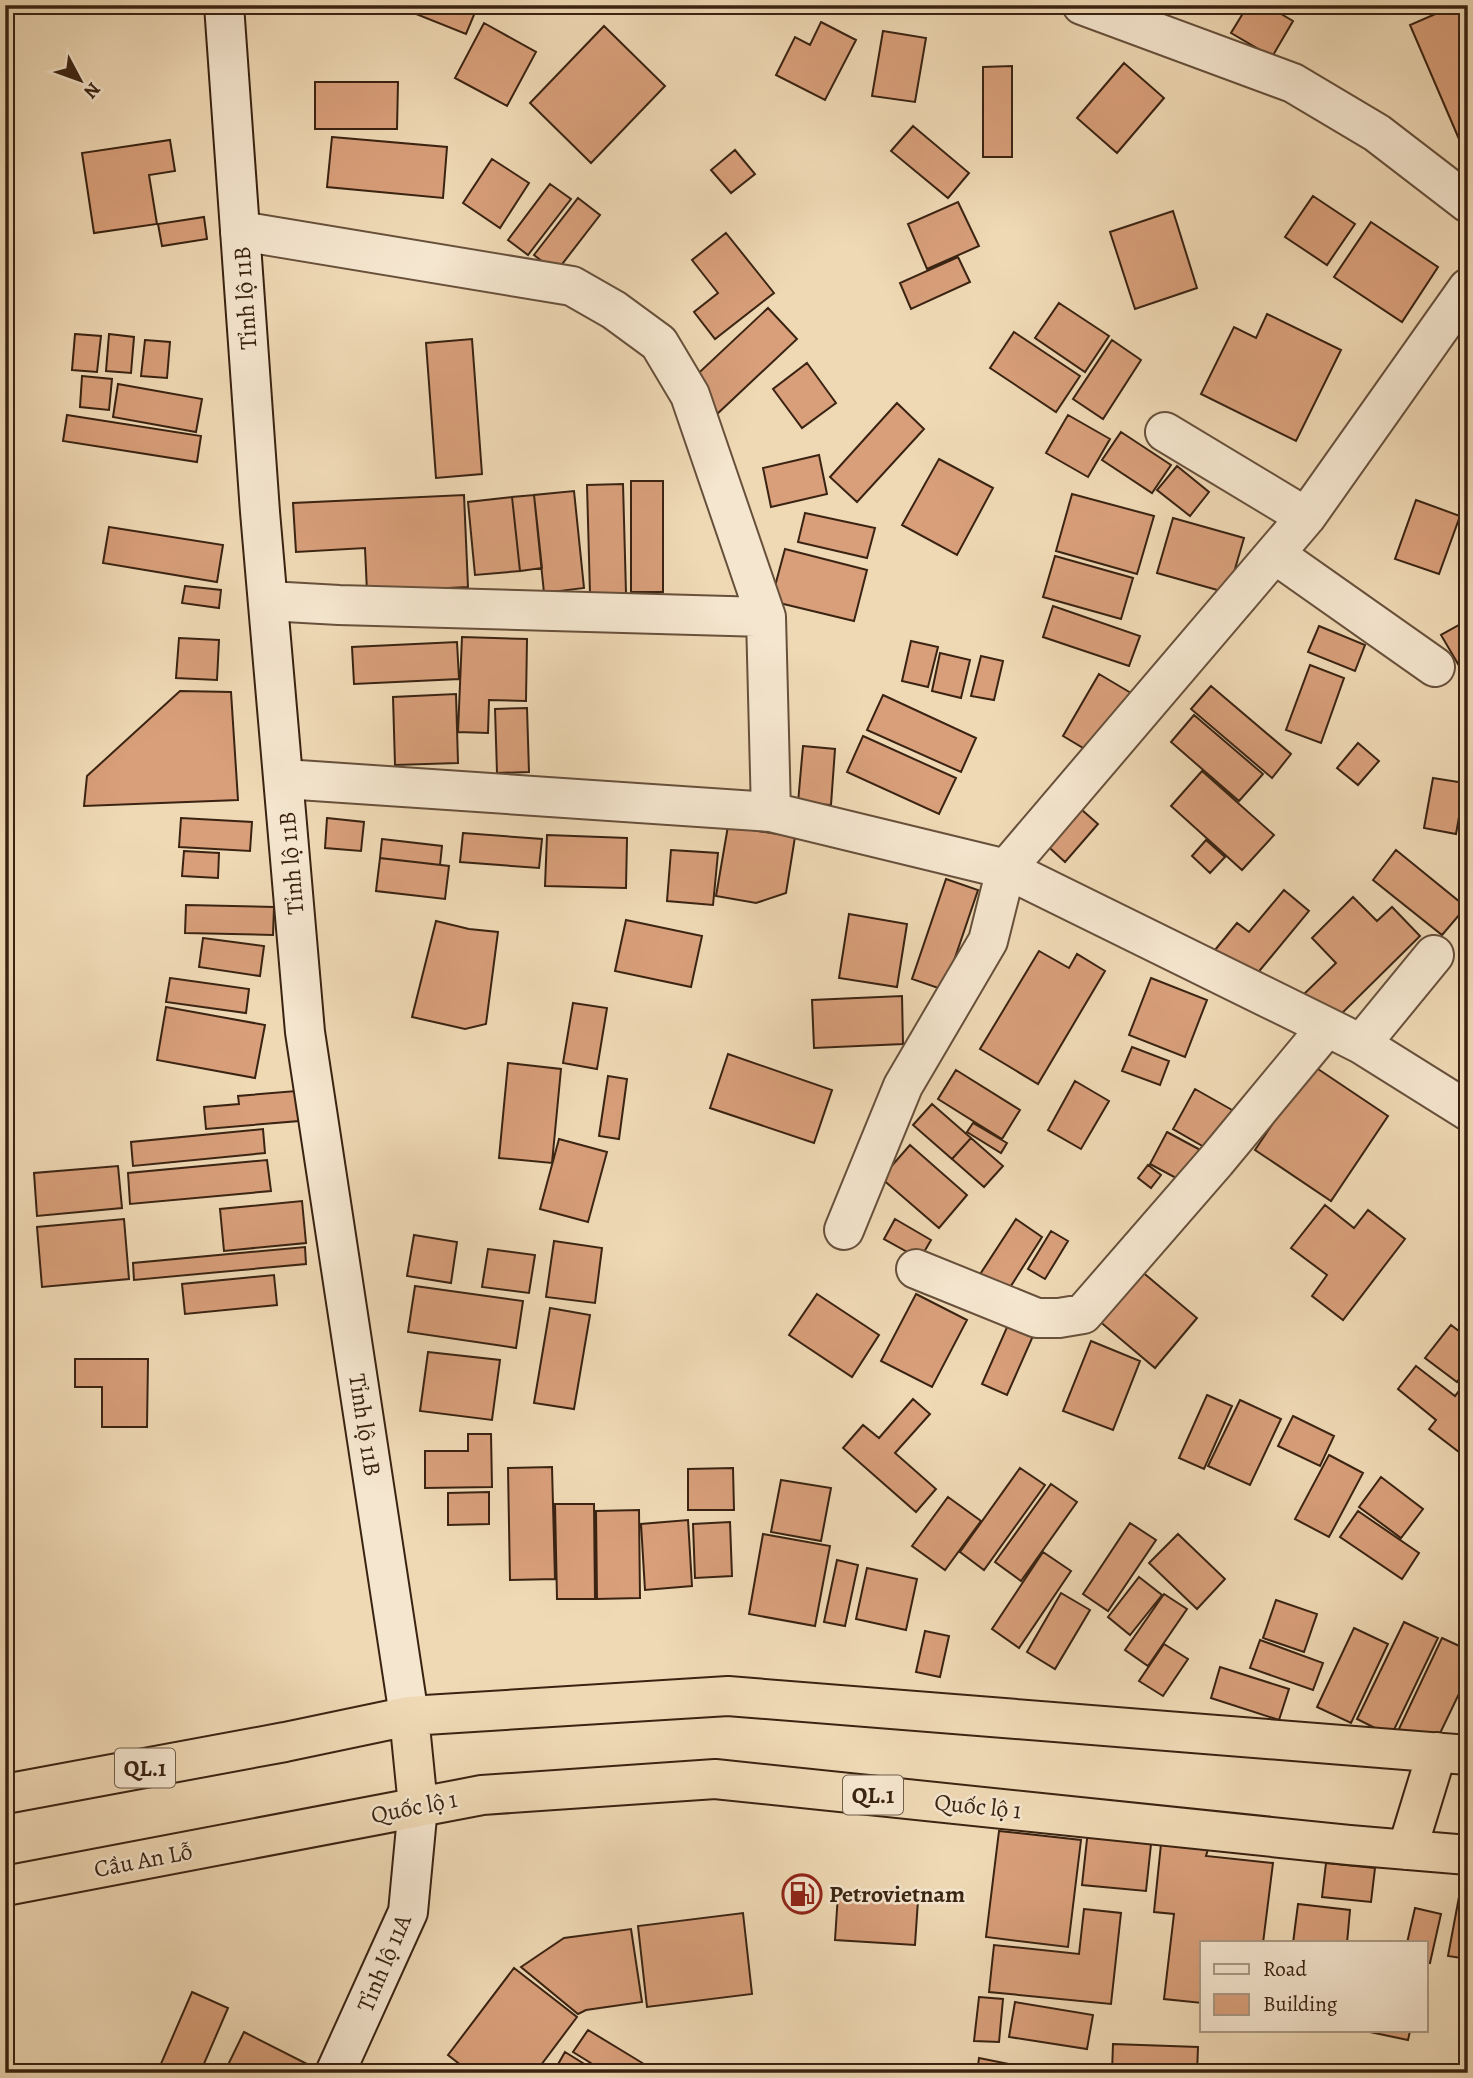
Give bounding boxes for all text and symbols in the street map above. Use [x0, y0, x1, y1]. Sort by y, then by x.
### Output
north arrow [46, 46, 116, 116]
text: N [78, 77, 106, 104]
street label: Tỉnh lộ 11B [225, 245, 265, 351]
street label: Tỉnh lộ 11B [271, 810, 311, 916]
street label: Tỉnh lộ 11B [341, 1372, 389, 1478]
road number: QL.1 [115, 1749, 175, 1788]
road number: QL.1 [843, 1776, 903, 1814]
street label: Quốc lộ 1 [368, 1783, 460, 1831]
street label: Quốc lộ 1 [933, 1786, 1023, 1826]
street label: Cầu An Lỗ [91, 1835, 195, 1885]
fuel station icon: Petrovietnam [781, 1873, 823, 1915]
place label: Petrovietnam [829, 1878, 965, 1910]
street label: Tỉnh lộ 11A [349, 1909, 419, 2017]
legend [1200, 1941, 1428, 2032]
text: Road [1263, 1955, 1307, 1983]
text: Building [1263, 1990, 1338, 2018]

